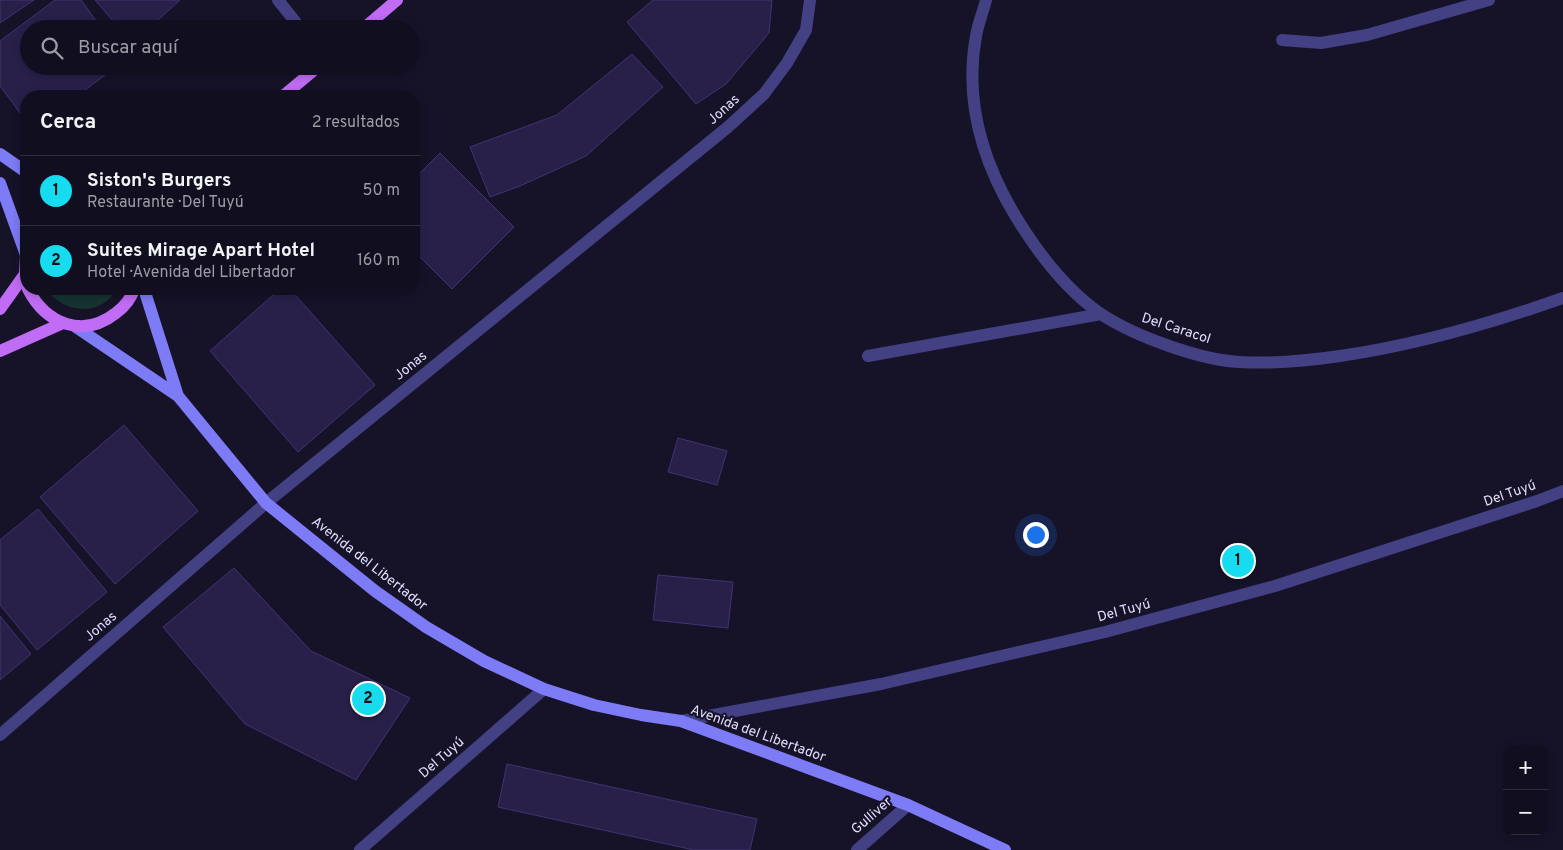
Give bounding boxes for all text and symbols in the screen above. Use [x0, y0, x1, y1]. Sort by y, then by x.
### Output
search box [20, 20, 420, 75]
icon: search [38, 34, 66, 62]
text: Buscar aquí [78, 36, 178, 60]
street label: Jonas [704, 91, 744, 129]
text: Cerca [40, 109, 96, 136]
text: 2 resultados [312, 113, 400, 133]
text: Siston's Burgers [87, 169, 231, 193]
text: 1 [53, 181, 59, 201]
text: 50 m [363, 181, 400, 201]
text: Restaurante · Del Tuyú [87, 193, 244, 213]
text: Suites Mirage Apart Hotel [87, 239, 315, 263]
text: 2 [51, 251, 61, 271]
text: 160 m [357, 251, 400, 271]
text: Hotel · Avenida del Libertador [87, 263, 295, 283]
street label: Del Caracol [1139, 310, 1213, 348]
street label: Jonas [391, 348, 431, 384]
street label: Del Tuyú [1482, 477, 1538, 511]
street label: Avenida del Libertador [308, 513, 431, 615]
your location [1023, 522, 1049, 548]
pin: 1 [1222, 542, 1254, 580]
street label: Del Tuyú [1096, 596, 1152, 626]
street label: Jonas [81, 608, 121, 646]
pin: 2 [352, 680, 384, 718]
street label: Avenida del Libertador [688, 702, 828, 767]
street label: Del Tuyú [416, 734, 468, 782]
map controls [1503, 745, 1548, 835]
button: + [1503, 745, 1548, 790]
button: − [1503, 790, 1548, 835]
street label: Gulliver [848, 793, 896, 838]

